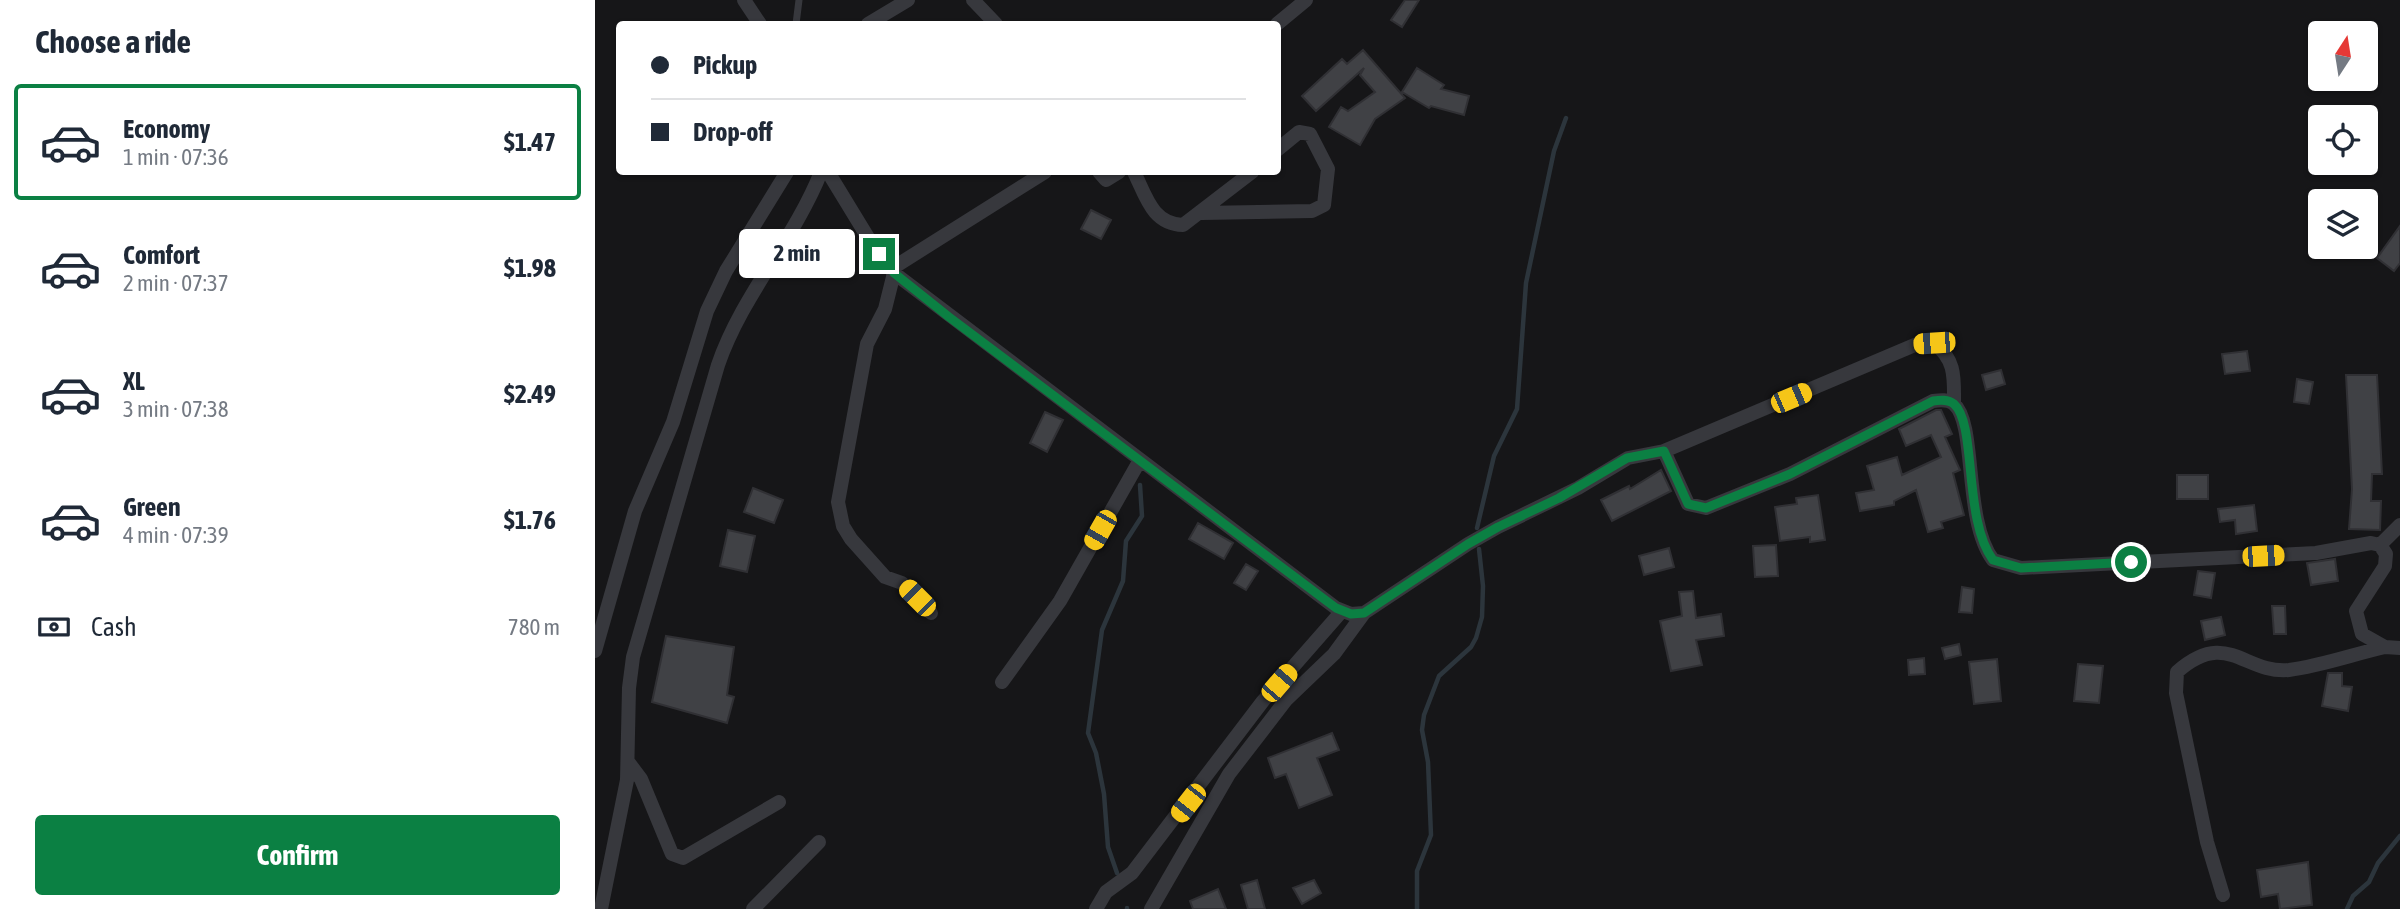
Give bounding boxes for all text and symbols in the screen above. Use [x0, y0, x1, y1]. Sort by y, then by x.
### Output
north arrow [2308, 21, 2378, 91]
map controls [2308, 21, 2378, 259]
text: Choose a ride [35, 23, 191, 60]
text: Pickup [693, 50, 757, 80]
button: locate [2308, 105, 2378, 175]
icon: car [39, 111, 102, 174]
text: Economy [123, 114, 210, 144]
text: Drop-off [693, 117, 773, 147]
text: $1.47 [504, 127, 556, 157]
text: 1 min · 07:36 [123, 144, 229, 170]
button: layers [2308, 189, 2378, 259]
callout: 2 min [739, 230, 855, 278]
icon: car [39, 237, 102, 300]
route end [863, 238, 895, 270]
text: Comfort [123, 240, 200, 270]
text: 2 min [774, 240, 820, 266]
text: $1.98 [504, 253, 556, 283]
text: 2 min · 07:37 [123, 270, 229, 296]
car [1913, 331, 1956, 355]
icon: car [39, 363, 102, 426]
text: XL [123, 366, 145, 396]
text: $2.49 [504, 379, 556, 409]
car [1768, 380, 1815, 416]
text: 3 min · 07:38 [123, 396, 229, 422]
icon: car [39, 489, 102, 552]
text: Green [123, 492, 181, 522]
text: $1.76 [504, 505, 556, 535]
car [1081, 507, 1120, 553]
text: 4 min · 07:39 [123, 522, 229, 548]
car [2242, 544, 2285, 568]
route start [2115, 546, 2147, 578]
car [895, 576, 940, 620]
icon: cash [35, 608, 73, 646]
text: Cash [91, 612, 137, 642]
text: 780 m [508, 614, 560, 640]
car [1258, 660, 1301, 706]
car [1167, 780, 1210, 826]
button: Confirm [35, 815, 560, 895]

